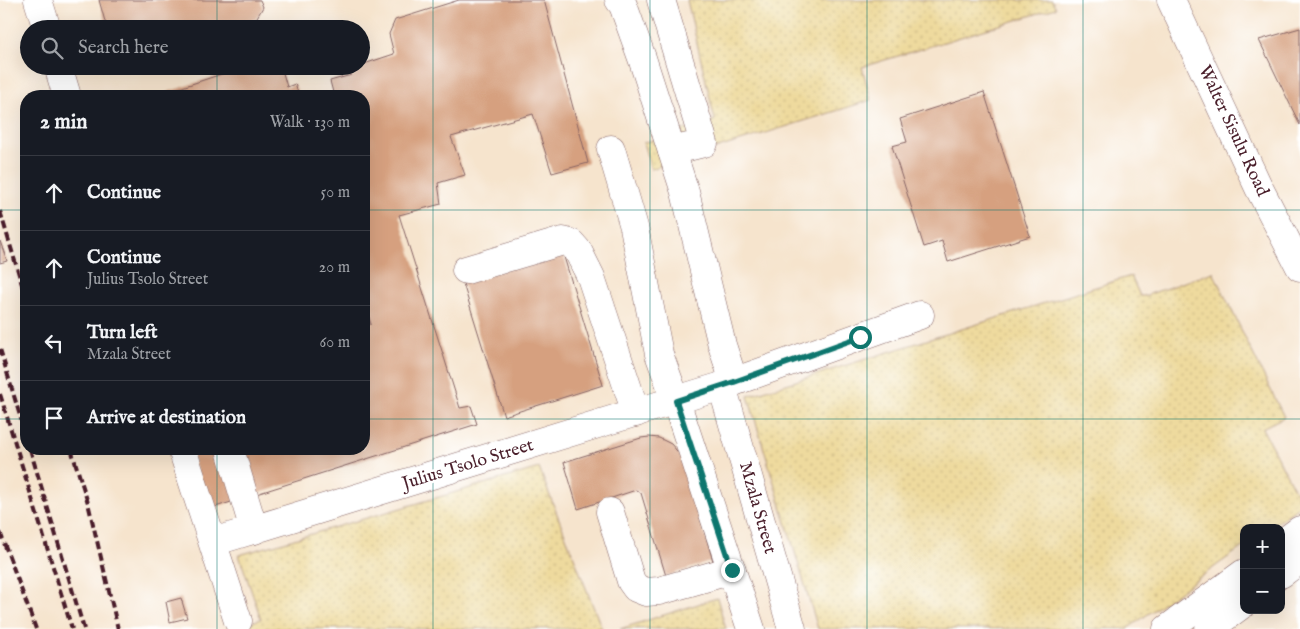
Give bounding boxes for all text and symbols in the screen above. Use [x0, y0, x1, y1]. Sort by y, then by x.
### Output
search box [20, 20, 370, 75]
icon: search [38, 34, 66, 62]
text: Search here [78, 36, 169, 60]
street label: Walter Sisulu Road [1193, 62, 1274, 201]
text: 2 min [40, 109, 87, 136]
text: Walk · 130 m [270, 113, 350, 133]
icon: ahead [40, 179, 68, 207]
text: Continue [87, 181, 161, 205]
text: 50 m [321, 183, 350, 203]
text: Continue [87, 246, 161, 270]
icon: ahead [40, 254, 68, 282]
text: 20 m [319, 258, 350, 278]
text: Julius Tsolo Street [87, 270, 208, 290]
text: Turn left [87, 321, 158, 345]
route start [849, 326, 872, 349]
icon: left [40, 329, 68, 357]
text: 60 m [320, 333, 350, 353]
text: Mzala Street [87, 345, 171, 365]
icon: arrive [40, 404, 68, 432]
text: Arrive at destination [87, 406, 246, 430]
street label: Julius Tsolo Street [398, 434, 537, 497]
street label: Mzala Street [733, 459, 781, 557]
map controls [1240, 524, 1285, 614]
button: + [1240, 524, 1285, 569]
route end [721, 559, 744, 582]
button: − [1240, 569, 1285, 614]

